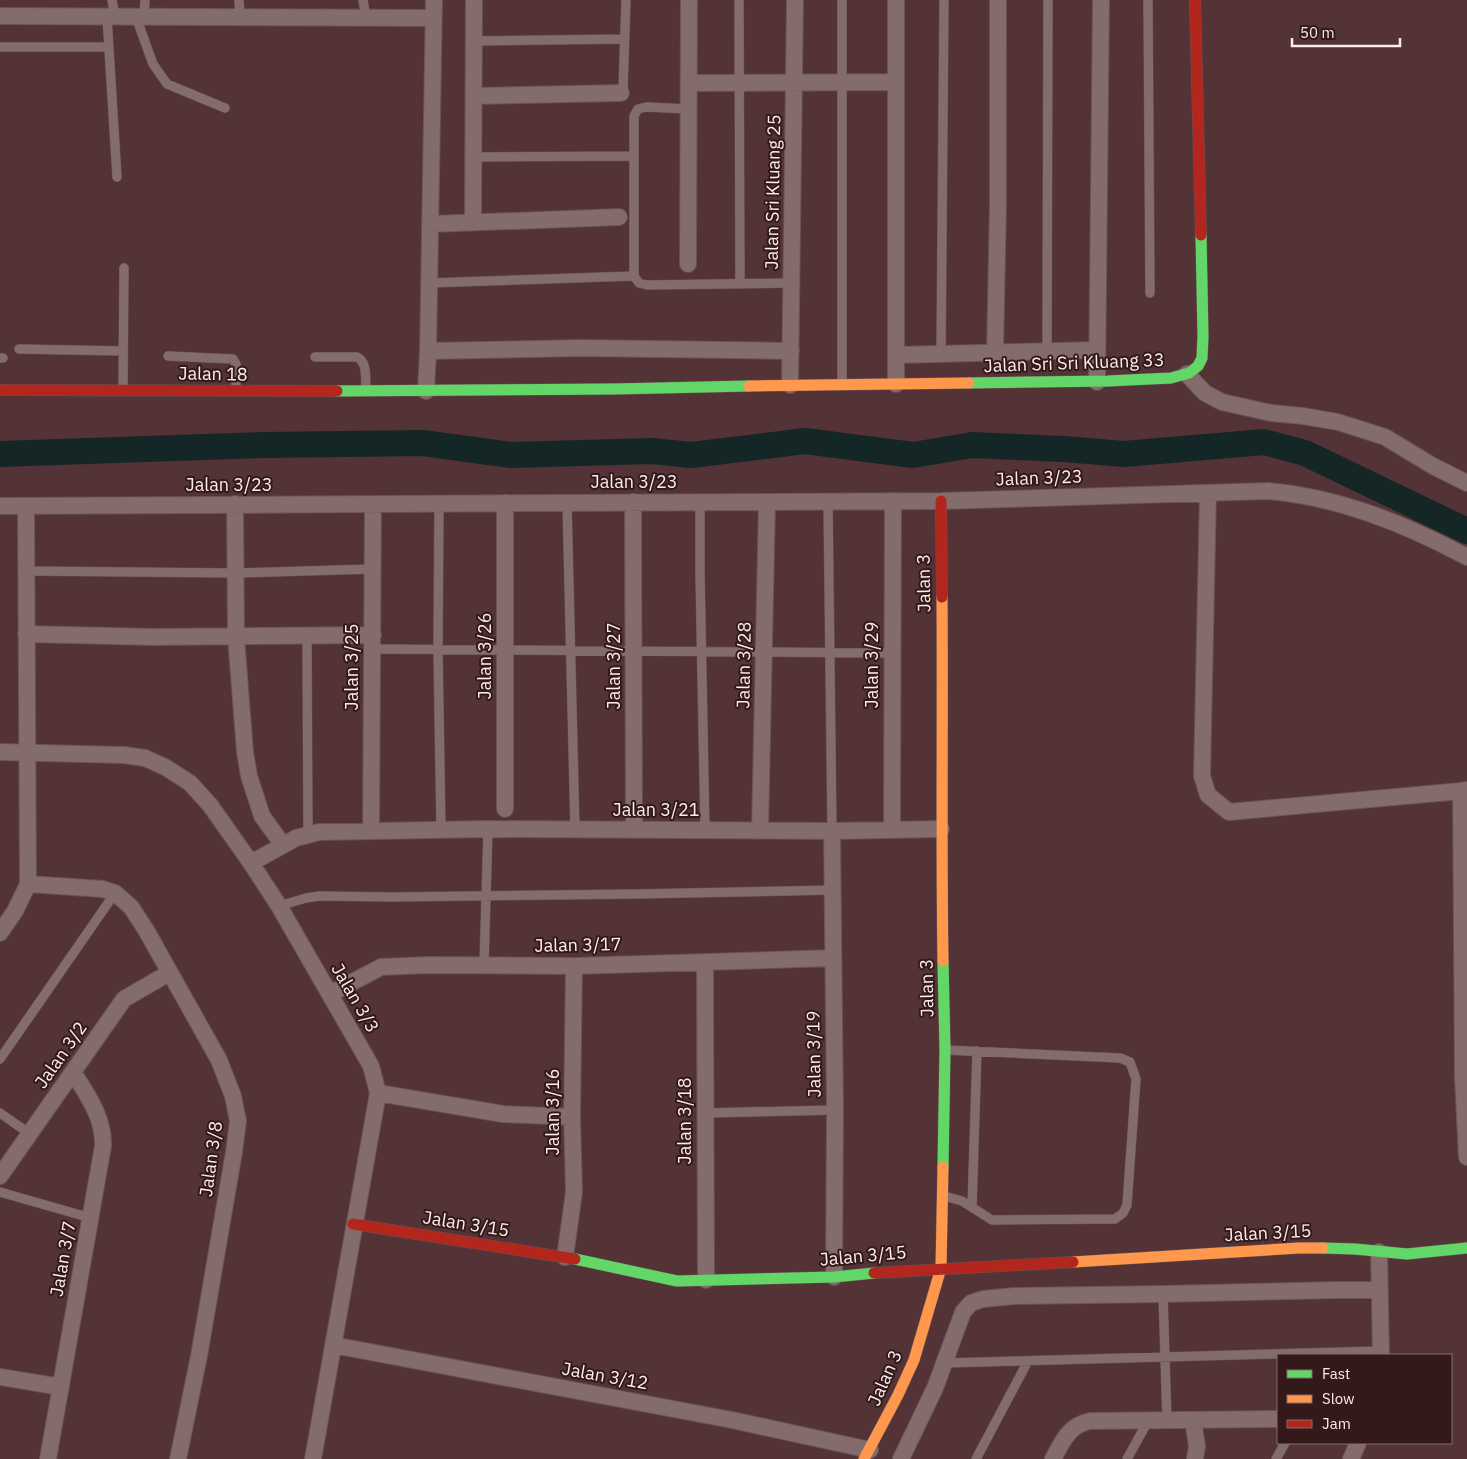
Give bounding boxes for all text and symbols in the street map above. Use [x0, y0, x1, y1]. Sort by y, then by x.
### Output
scale bar [1292, 15, 1400, 47]
text: 50 m [1300, 23, 1335, 42]
street label: Jalan Sri Kluang 25 [760, 114, 785, 270]
street label: Jalan Sri Sri Kluang 33 [983, 348, 1165, 377]
street label: Jalan 18 [178, 361, 248, 386]
street label: Jalan 3/23 [995, 464, 1083, 491]
street label: Jalan 3/23 [590, 470, 678, 493]
street label: Jalan 3/23 [185, 473, 273, 496]
street label: Jalan 3 [911, 554, 936, 612]
street label: Jalan 3/26 [473, 612, 496, 700]
street label: Jalan 3/28 [731, 621, 756, 709]
street label: Jalan 3/29 [860, 621, 883, 709]
street label: Jalan 3/27 [602, 622, 625, 710]
street label: Jalan 3/25 [340, 623, 363, 711]
street label: Jalan 3/21 [612, 798, 700, 821]
street label: Jalan 3/17 [534, 932, 622, 957]
street label: Jalan 3/3 [326, 959, 384, 1037]
street label: Jalan 3 [914, 959, 939, 1017]
street label: Jalan 3/19 [801, 1010, 826, 1098]
street label: Jalan 3/2 [29, 1017, 92, 1093]
street label: Jalan 3/16 [541, 1068, 564, 1156]
street label: Jalan 3/18 [673, 1077, 696, 1165]
street label: Jalan 3/8 [194, 1120, 227, 1198]
street label: Jalan 3/15 [421, 1205, 511, 1242]
street label: Jalan 3/7 [45, 1219, 80, 1298]
street label: Jalan 3/15 [1224, 1219, 1312, 1246]
street label: Jalan 3/15 [819, 1240, 907, 1271]
street label: Jalan 3 [862, 1346, 907, 1409]
legend [1277, 1354, 1452, 1444]
street label: Jalan 3/12 [560, 1357, 650, 1394]
text: Fast [1322, 1364, 1350, 1383]
text: Slow [1322, 1389, 1355, 1408]
text: Jam [1322, 1414, 1351, 1433]

